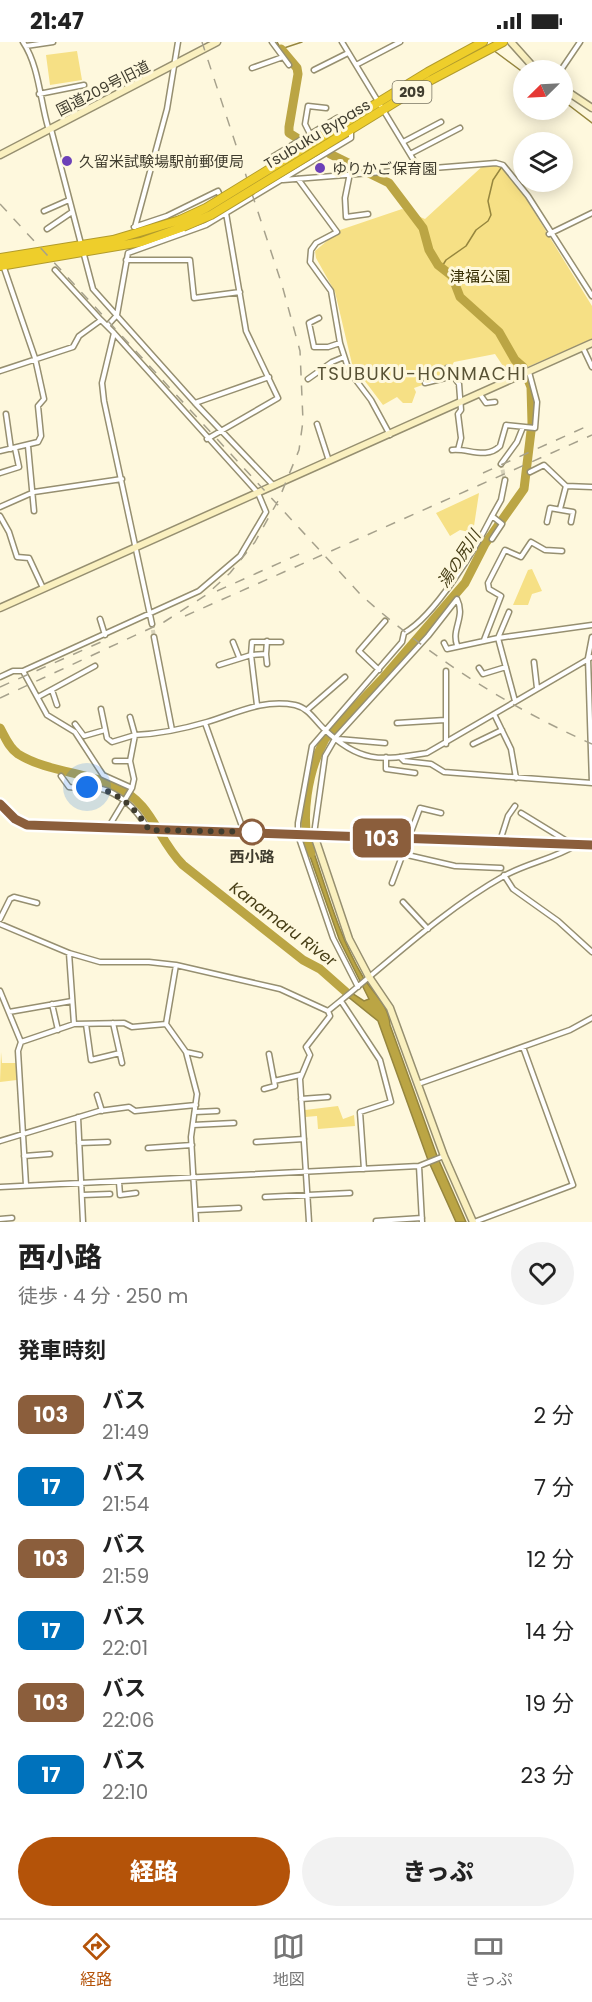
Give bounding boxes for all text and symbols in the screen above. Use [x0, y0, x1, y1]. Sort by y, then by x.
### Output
text: 21:47 [30, 6, 84, 37]
street label: 国道209号旧道 [53, 55, 153, 121]
north arrow [513, 60, 573, 120]
map controls [513, 60, 573, 192]
road number: 209 [392, 81, 432, 103]
street label: Tsubuku Bypass [260, 94, 374, 174]
button: layers [513, 132, 573, 192]
place label: 久留米試験場駅前郵便局 [79, 151, 244, 172]
marker: 久留米試験場駅前郵便局 [60, 154, 74, 168]
place label: ゆりかご保育園 [332, 158, 437, 179]
marker: ゆりかご保育園 [313, 161, 327, 175]
park label: 津福公園 [450, 266, 510, 287]
district label: TSUBUKU-HONMACHI [317, 361, 527, 386]
water label: 湯の尻川 [432, 524, 487, 592]
your location [72, 772, 102, 802]
line badge: 103 [348, 818, 416, 858]
marker: 西小路 [239, 819, 265, 845]
text: 103 [365, 824, 399, 853]
place label: 西小路 [229, 846, 275, 867]
water label: Kanamaru River [225, 876, 342, 972]
text: 西小路 [18, 1238, 102, 1277]
button: heart [511, 1242, 574, 1305]
text: 徒歩 · 4 分 · 250 m [18, 1282, 188, 1310]
text: 発車時刻 [18, 1335, 106, 1366]
text: バス [102, 1385, 146, 1416]
text: 103 [34, 1400, 68, 1429]
text: 2 分 [533, 1400, 574, 1431]
text: 21:49 [102, 1418, 149, 1446]
text: バス [102, 1457, 146, 1488]
text: 17 [41, 1472, 61, 1501]
text: 7 分 [534, 1472, 574, 1503]
text: 21:54 [102, 1490, 149, 1518]
text: バス [102, 1529, 146, 1560]
text: 103 [34, 1544, 68, 1573]
text: 12 分 [526, 1544, 574, 1575]
text: 21:59 [102, 1562, 149, 1590]
text: バス [102, 1601, 146, 1632]
text: 17 [41, 1616, 61, 1645]
text: 14 分 [525, 1616, 574, 1647]
text: 22:01 [102, 1634, 148, 1662]
text: バス [102, 1673, 146, 1704]
text: 103 [34, 1688, 68, 1717]
text: 19 分 [525, 1688, 574, 1719]
text: 22:06 [102, 1706, 155, 1734]
text: バス [102, 1745, 146, 1776]
text: 17 [41, 1760, 61, 1789]
text: 23 分 [521, 1760, 574, 1791]
text: 22:10 [102, 1778, 148, 1806]
button: 経路 [18, 1837, 290, 1906]
button: きっぷ [302, 1837, 574, 1906]
tab: 経路 [80, 1930, 113, 1992]
tab: 地図 [272, 1930, 305, 1992]
tab: きっぷ [465, 1930, 512, 1992]

